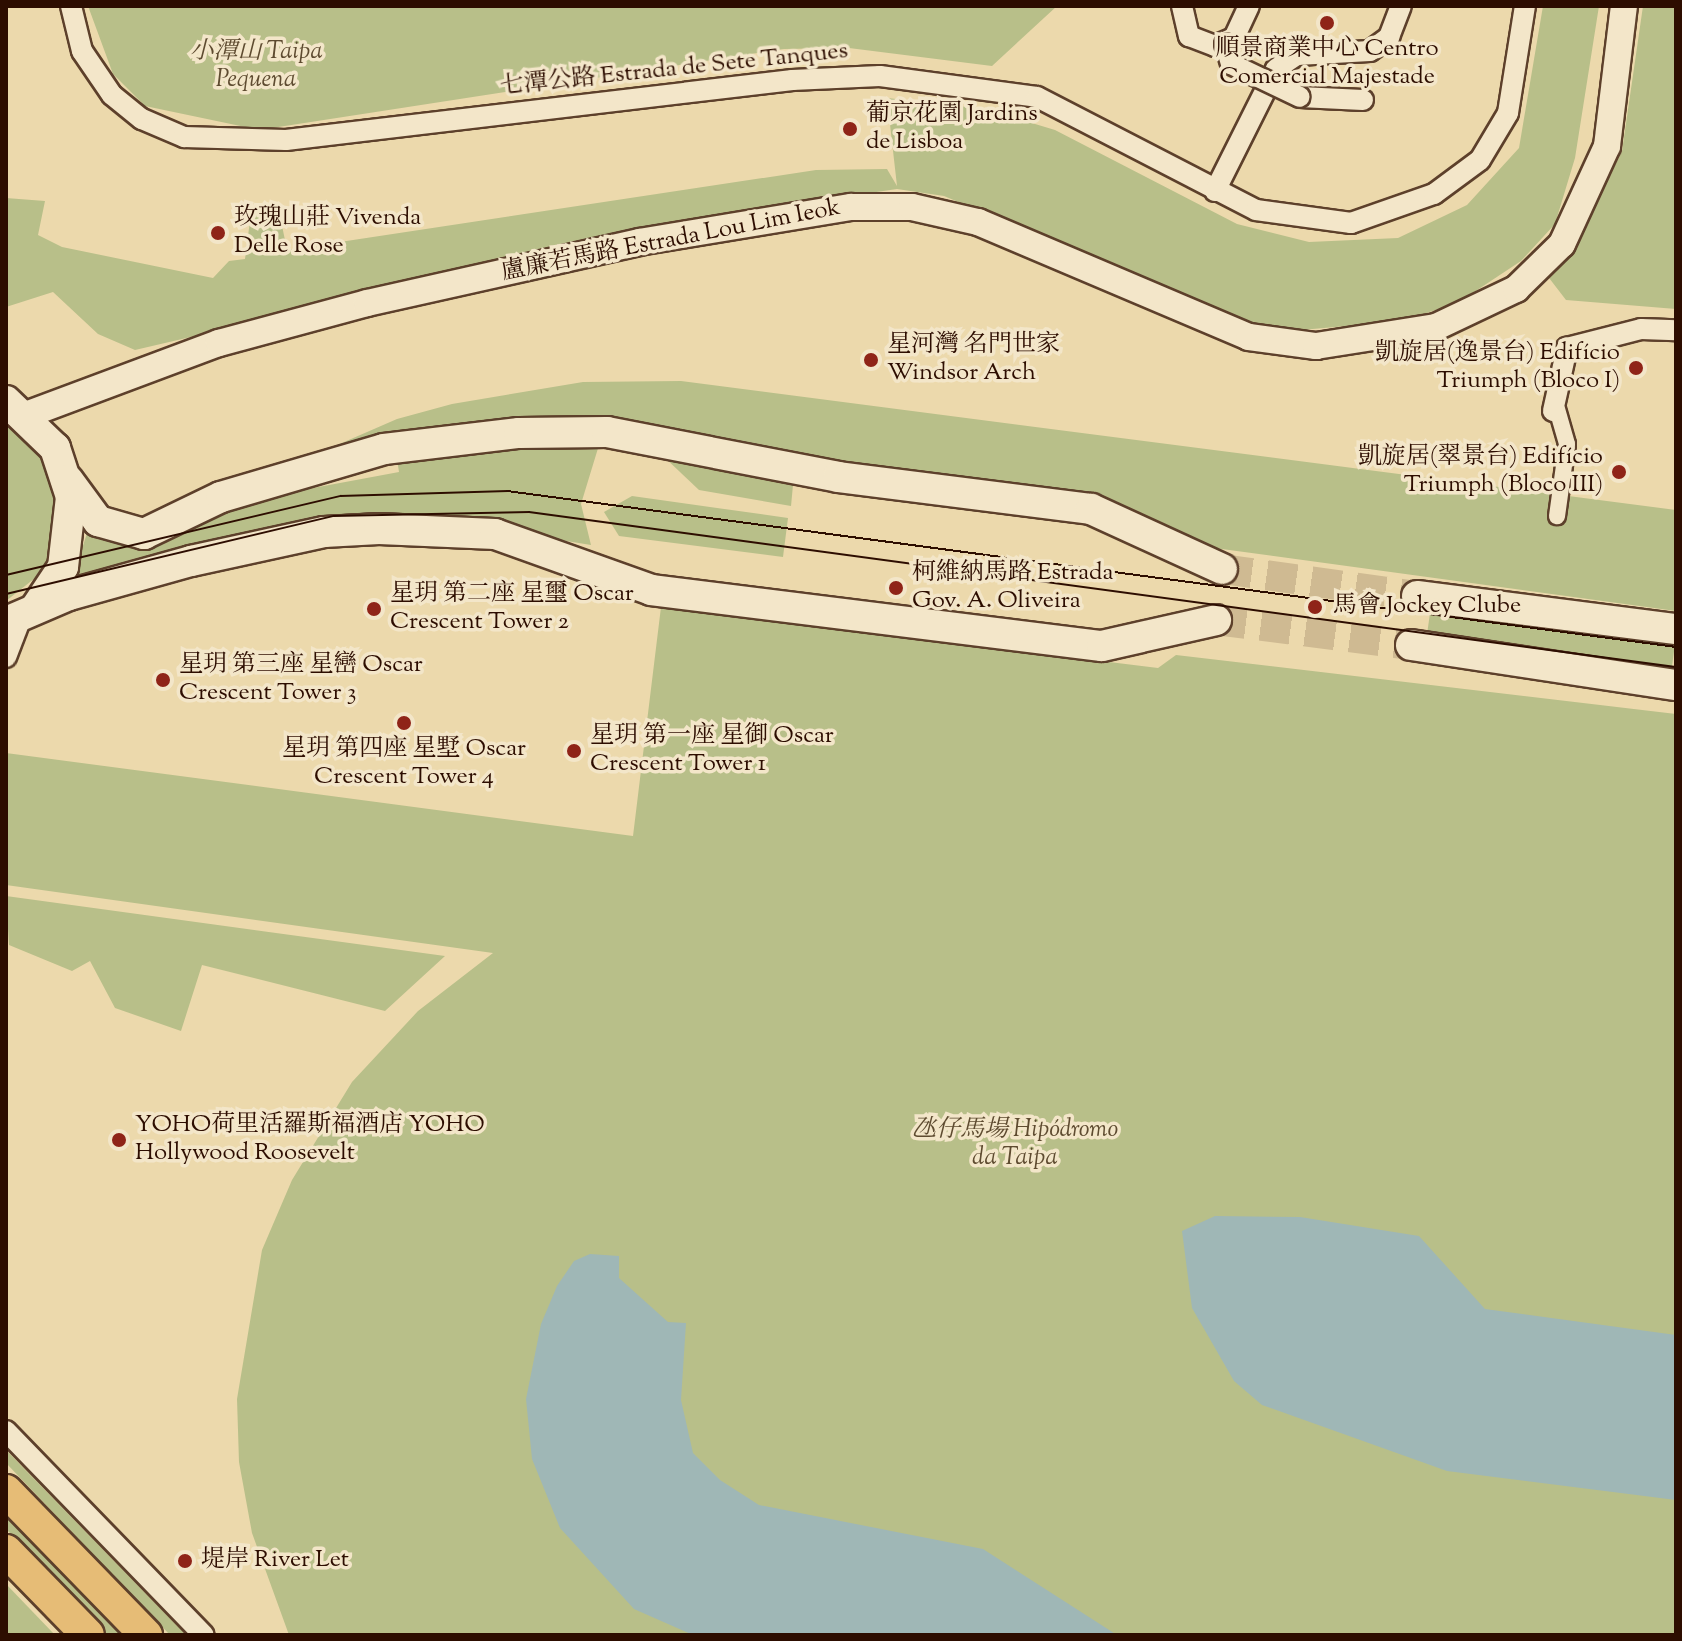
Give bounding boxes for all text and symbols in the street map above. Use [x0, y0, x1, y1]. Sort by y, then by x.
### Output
marker: 順景商業中心 Centro Comercial Majestade [1318, 14, 1336, 32]
place label: 順景商業中心 Centro Comercial Majestade [1215, 36, 1439, 92]
street label: 七潭公路 Estrada de Sete Tanques [499, 37, 849, 103]
park label: 小潭山 Taipa Pequena [189, 39, 323, 95]
place label: 葡京花園 Jardins de Lisboa [866, 101, 1038, 157]
marker: 葡京花園 Jardins de Lisboa [841, 120, 859, 138]
street label: 盧廉若馬路 Estrada Lou Lim Ieok [499, 194, 843, 288]
place label: 玫瑰山莊 Vivenda Delle Rose [234, 205, 421, 261]
marker: 玫瑰山莊 Vivenda Delle Rose [209, 224, 227, 242]
place label: 星河灣 名門世家 Windsor Arch [887, 332, 1060, 388]
place label: 凱旋居(逸景台) Edifício Triumph (Bloco I) [1375, 340, 1620, 396]
marker: 星河灣 名門世家 Windsor Arch [862, 351, 880, 369]
marker: 凱旋居(逸景台) Edifício Triumph (Bloco I) [1627, 359, 1645, 377]
place label: 凱旋居(翠景台) Edifício Triumph (Bloco III) [1358, 444, 1603, 500]
marker: 凱旋居(翠景台) Edifício Triumph (Bloco III) [1610, 463, 1628, 481]
place label: 柯維納馬路 Estrada Gov. A. Oliveira [912, 560, 1114, 616]
marker: 柯維納馬路 Estrada Gov. A. Oliveira [887, 579, 905, 597]
place label: 星玥 第二座 星璽 Oscar Crescent Tower 2 [390, 581, 634, 637]
place label: 馬會 Jockey Clube [1333, 593, 1521, 621]
marker: 馬會 Jockey Clube [1304, 596, 1326, 618]
marker: 星玥 第二座 星璽 Oscar Crescent Tower 2 [365, 600, 383, 618]
place label: 星玥 第三座 星巒 Oscar Crescent Tower 3 [179, 652, 423, 708]
marker: 星玥 第三座 星巒 Oscar Crescent Tower 3 [154, 671, 172, 689]
marker: 星玥 第四座 星墅 Oscar Crescent Tower 4 [395, 714, 413, 732]
place label: 星玥 第一座 星御 Oscar Crescent Tower 1 [590, 723, 834, 779]
place label: 星玥 第四座 星墅 Oscar Crescent Tower 4 [282, 736, 526, 792]
marker: 星玥 第一座 星御 Oscar Crescent Tower 1 [565, 742, 583, 760]
place label: YOHO荷里活羅斯福酒店 YOHO Hollywood Roosevelt [135, 1112, 485, 1168]
park label: 氹仔馬場 Hipódromo da Taipa [912, 1117, 1118, 1173]
marker: YOHO荷里活羅斯福酒店 YOHO Hollywood Roosevelt [110, 1131, 128, 1149]
place label: 堤岸 River Let [201, 1547, 349, 1575]
marker: 堤岸 River Let [176, 1552, 194, 1570]

